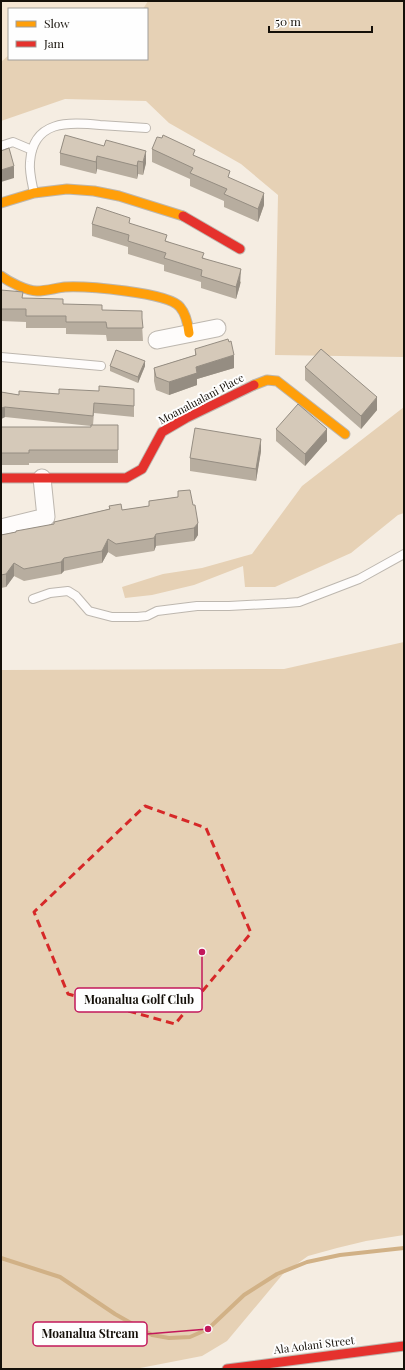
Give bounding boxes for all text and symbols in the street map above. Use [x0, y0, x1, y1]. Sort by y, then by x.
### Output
legend [8, 8, 148, 60]
scale bar [269, 8, 372, 34]
text: 50 m [275, 13, 301, 29]
text: Slow [44, 15, 70, 31]
text: Jam [43, 35, 65, 51]
street label: Moanalualani Place [155, 369, 247, 427]
callout: Moanalua Golf Club [75, 988, 202, 1012]
text: Moanalua Golf Club [84, 991, 194, 1007]
callout: Moanalua Stream [33, 1322, 147, 1346]
text: Moanalua Stream [41, 1325, 139, 1341]
street label: Ala Aolani Street [272, 1332, 355, 1357]

